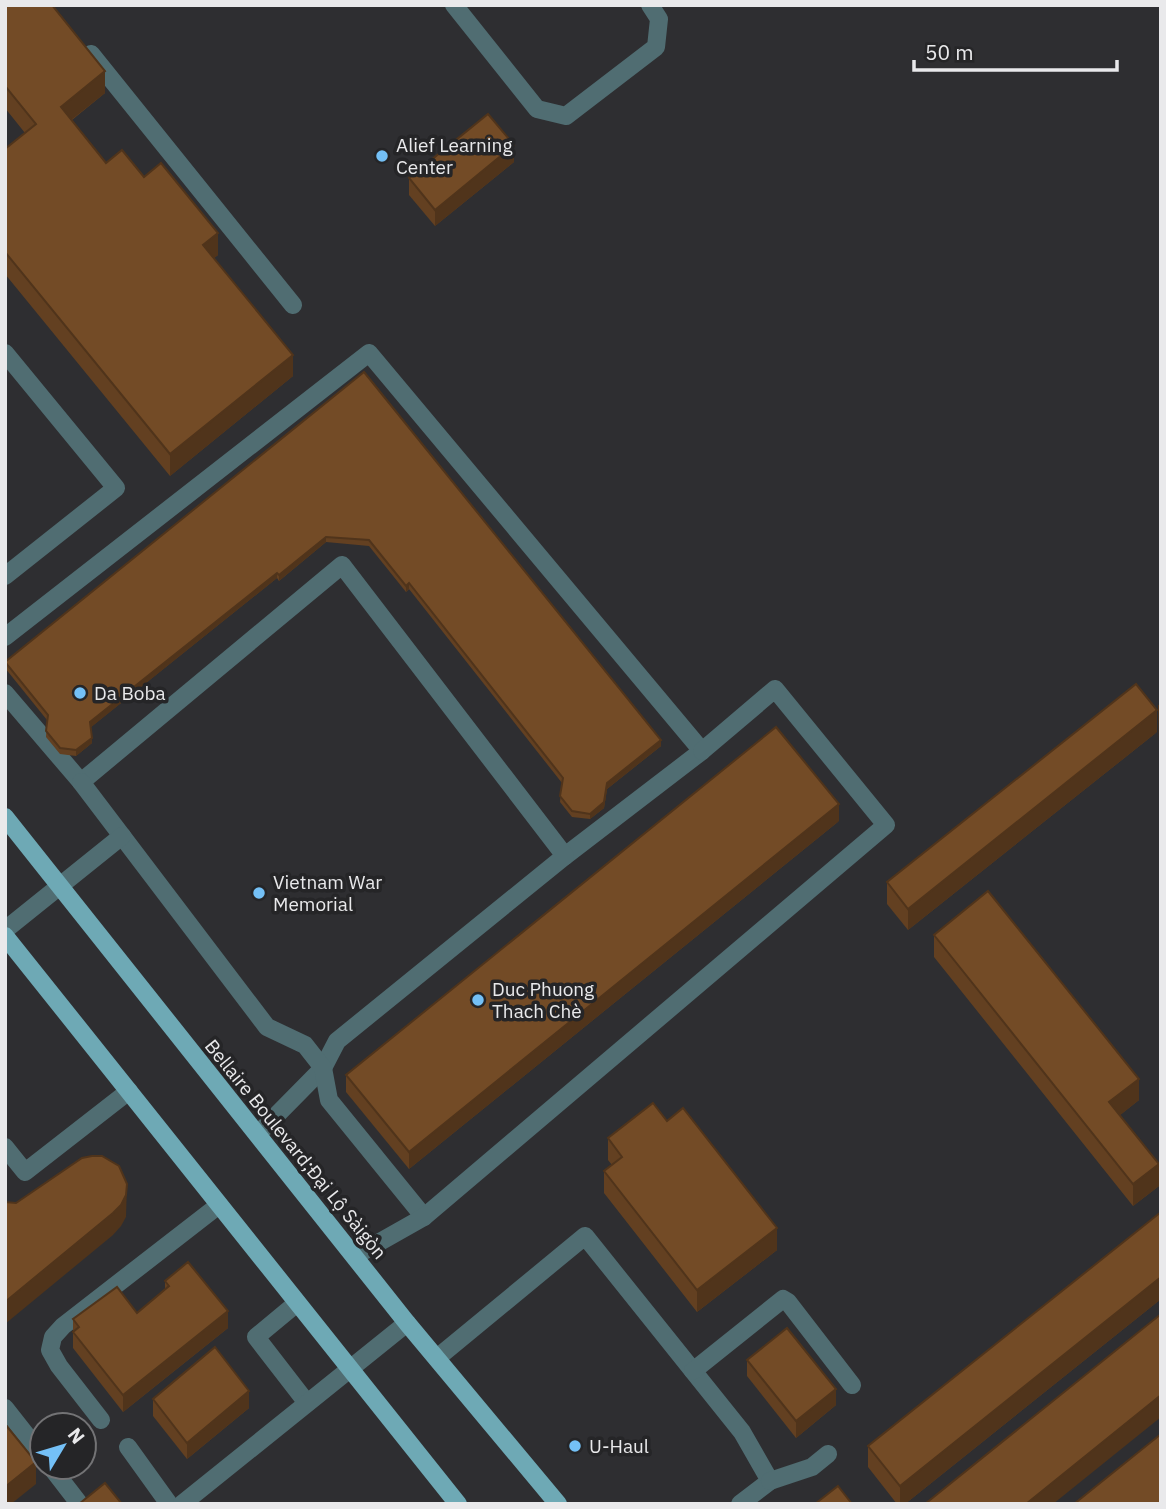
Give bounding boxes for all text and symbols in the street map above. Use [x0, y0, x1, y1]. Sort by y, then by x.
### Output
scale bar [914, 28, 1117, 72]
text: 50 m [925, 38, 974, 66]
place label: Alief Learning Center [396, 133, 512, 179]
marker: Alief Learning Center [374, 148, 390, 164]
place label: Da Boba [94, 681, 166, 705]
marker: Da Boba [72, 685, 88, 701]
place label: Vietnam War Memorial [273, 870, 382, 916]
marker: Vietnam War Memorial [251, 885, 267, 901]
place label: Duc Phuong Thach Chè [492, 977, 594, 1023]
marker: Duc Phuong Thach Chè [470, 992, 486, 1008]
street label: Bellaire Boulevard;Đại Lộ Sàigòn [200, 1034, 392, 1264]
north arrow [28, 1411, 98, 1481]
text: N [63, 1423, 90, 1448]
place label: U-Haul [589, 1434, 649, 1458]
marker: U-Haul [567, 1438, 583, 1454]

